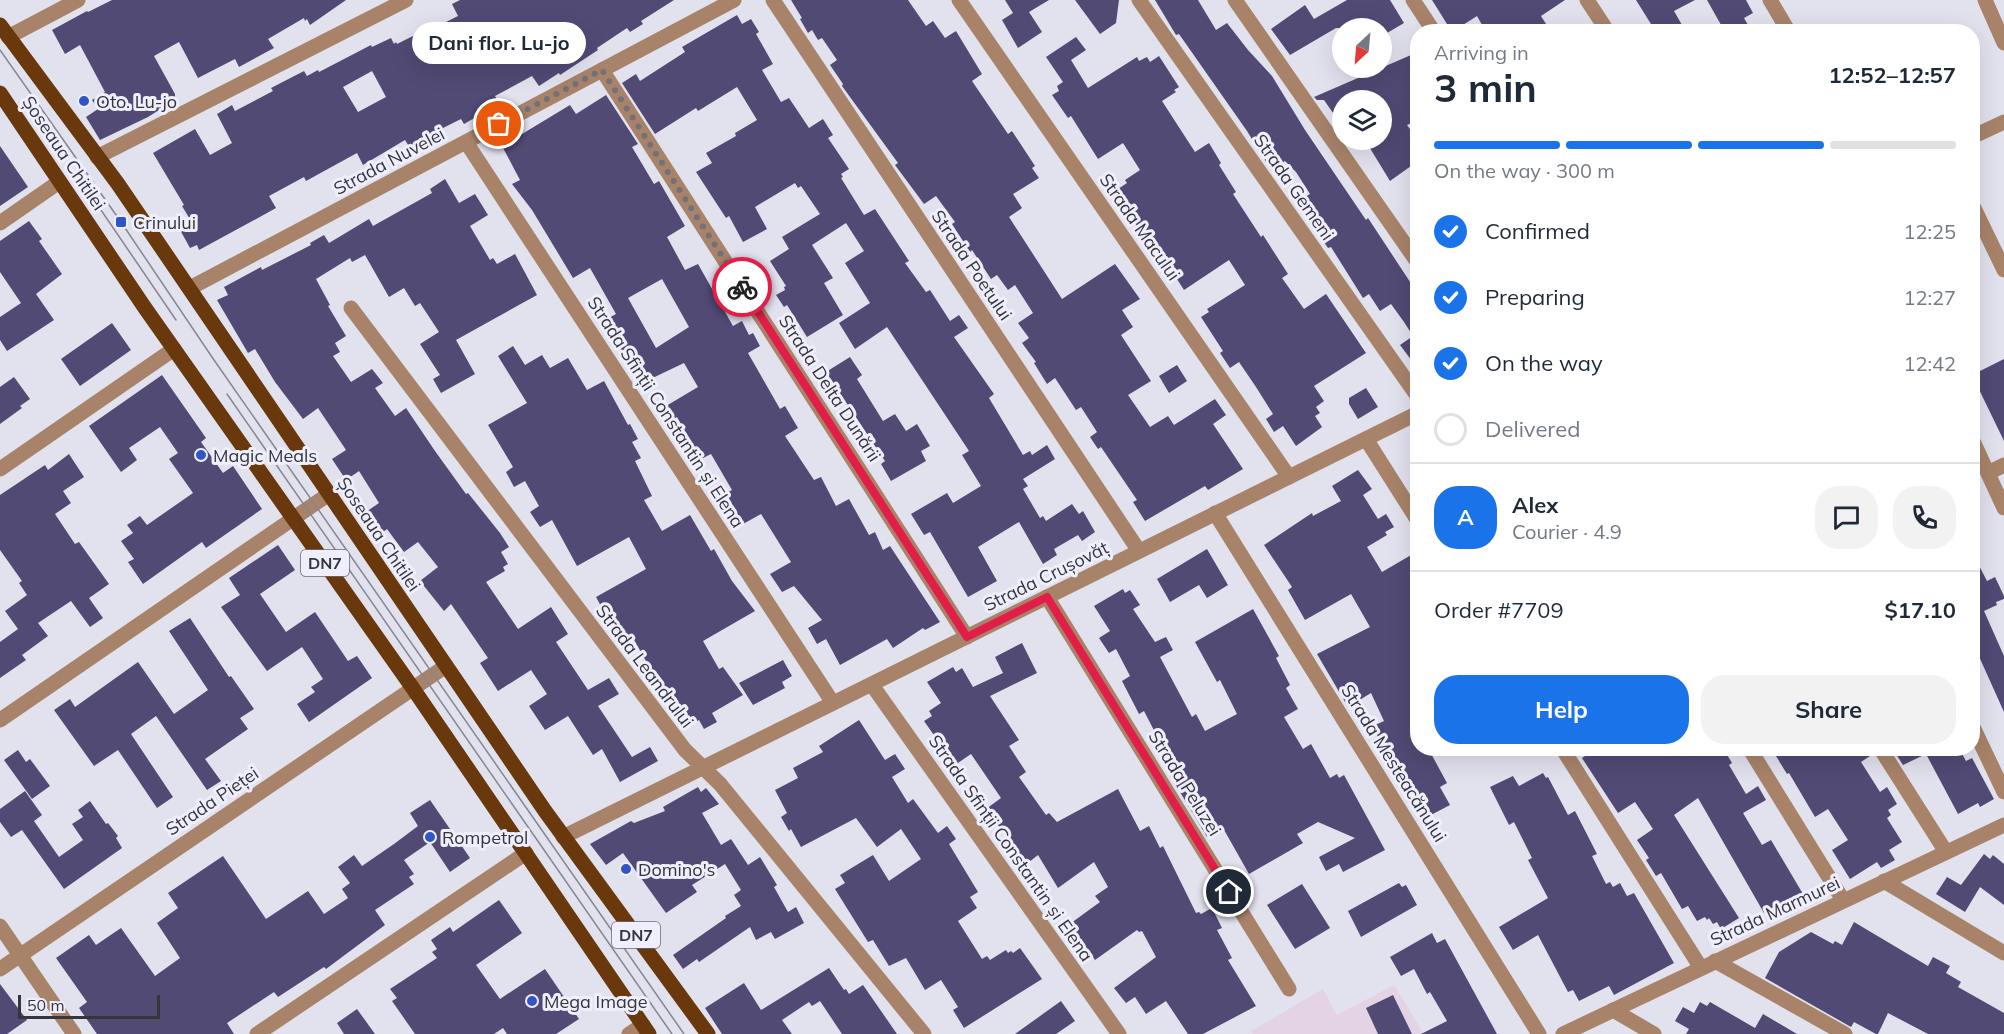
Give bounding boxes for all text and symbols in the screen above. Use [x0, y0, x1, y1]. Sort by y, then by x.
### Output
north arrow [1332, 18, 1392, 78]
map controls [1332, 18, 1392, 150]
callout: Dani flor. Lu-jo [412, 22, 586, 64]
text: Dani flor. Lu-jo [428, 30, 570, 55]
text: Arriving in [1434, 40, 1529, 65]
text: 12:52–12:57 [1828, 61, 1956, 89]
text: 3 min [1434, 63, 1537, 112]
place label: Oto. Lu-jo [96, 90, 177, 113]
button: layers [1332, 90, 1392, 150]
street label: Șoseaua Chitilei [17, 91, 111, 215]
marker: Oto. Lu-jo [77, 94, 91, 108]
pin [473, 98, 524, 149]
icon: bag [482, 107, 515, 140]
street label: Strada Nuvelei [330, 122, 448, 200]
street label: Strada Gemeni [1249, 129, 1339, 245]
text: On the way · 300 m [1434, 158, 1615, 183]
street label: Strada Macului [1095, 169, 1185, 285]
street label: Strada Poetului [927, 205, 1017, 325]
place label: Crinului [133, 211, 196, 234]
marker: Crinului [114, 215, 128, 229]
icon: check [1434, 215, 1467, 248]
text: Confirmed [1485, 217, 1590, 245]
text: 12:25 [1903, 219, 1956, 244]
courier [712, 257, 772, 317]
icon: bike [726, 271, 759, 304]
icon: check [1434, 281, 1467, 314]
text: Preparing [1485, 283, 1585, 311]
text: 12:27 [1903, 285, 1956, 310]
street label: Strada Sfinții Constantin și Elena [582, 292, 750, 532]
street label: Strada Delta Dunării [774, 310, 886, 466]
icon: check [1434, 347, 1467, 380]
text: On the way [1485, 349, 1603, 377]
text: 12:42 [1903, 351, 1956, 376]
text: Delivered [1485, 415, 1580, 443]
place label: Magic Meals [213, 444, 317, 467]
marker: Magic Meals [194, 448, 208, 462]
street label: Șoseaua Chitilei [332, 472, 426, 596]
button: chat [1815, 486, 1878, 549]
button: phone [1893, 486, 1956, 549]
text: Alex [1512, 491, 1558, 519]
text: A [1457, 503, 1474, 531]
text: Courier · 4.9 [1512, 519, 1622, 544]
street label: Strada Crușovăț [980, 536, 1112, 616]
road number: DN7 [301, 550, 349, 576]
text: Order #7709 [1434, 596, 1564, 624]
text: $17.10 [1885, 596, 1956, 624]
street label: Strada Leandrului [591, 600, 699, 732]
button: Help [1434, 675, 1689, 744]
button: Share [1701, 675, 1956, 744]
street label: Strada Mesteacănului [1336, 680, 1452, 846]
street label: Strada Peluzei [1143, 726, 1227, 840]
street label: Strada Sfinții Constantin și Elena [924, 730, 1098, 966]
street label: Strada Pieței [161, 762, 263, 840]
place label: Rompetrol [442, 826, 528, 849]
marker: Rompetrol [423, 830, 437, 844]
place label: Domino's [638, 858, 716, 881]
marker: Domino's [619, 862, 633, 876]
pin [1203, 866, 1254, 917]
street label: Strada Marmurei [1706, 871, 1844, 951]
icon: home [1212, 875, 1245, 908]
road number: DN7 [612, 922, 660, 948]
place label: Mega Image [544, 990, 648, 1013]
scale bar [18, 992, 160, 1020]
marker: Mega Image [525, 994, 539, 1008]
text: 50 m [27, 995, 64, 1015]

